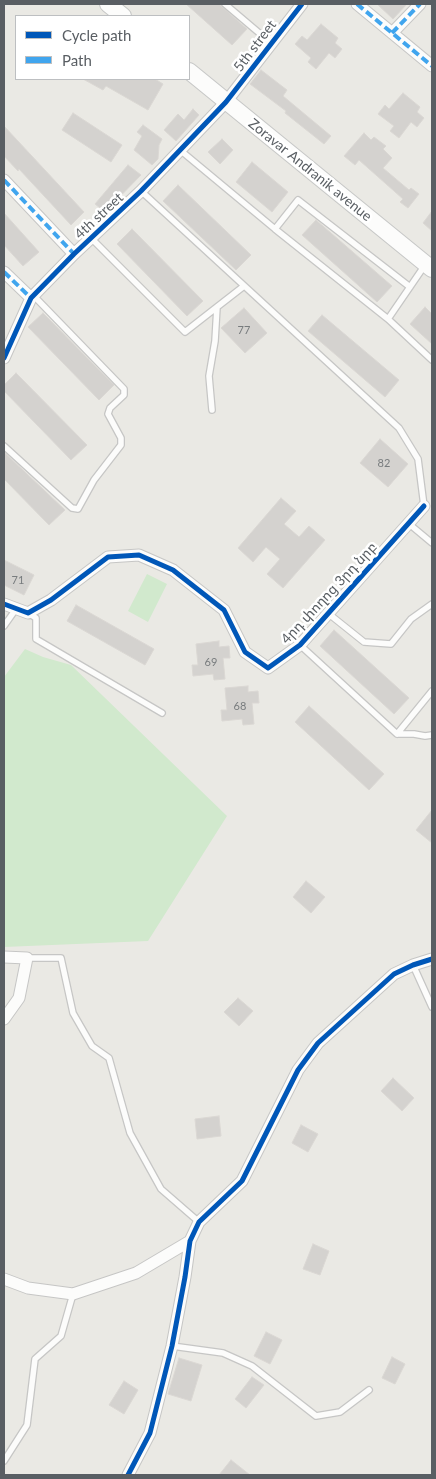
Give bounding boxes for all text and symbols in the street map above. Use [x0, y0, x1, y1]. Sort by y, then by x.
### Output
legend [15, 15, 190, 80]
street label: 5th street [230, 17, 280, 75]
text: Cycle path [62, 26, 131, 44]
text: Path [62, 51, 92, 69]
street label: Zoravar Andranik avenue [245, 115, 375, 225]
street label: 4th street [71, 189, 127, 243]
house number: 77 [238, 323, 250, 337]
house number: 82 [378, 456, 390, 470]
street label: 4րդ փողոց 3րդ նրբ [278, 539, 380, 647]
house number: 71 [12, 573, 24, 587]
house number: 69 [205, 655, 217, 669]
house number: 68 [234, 699, 246, 713]

